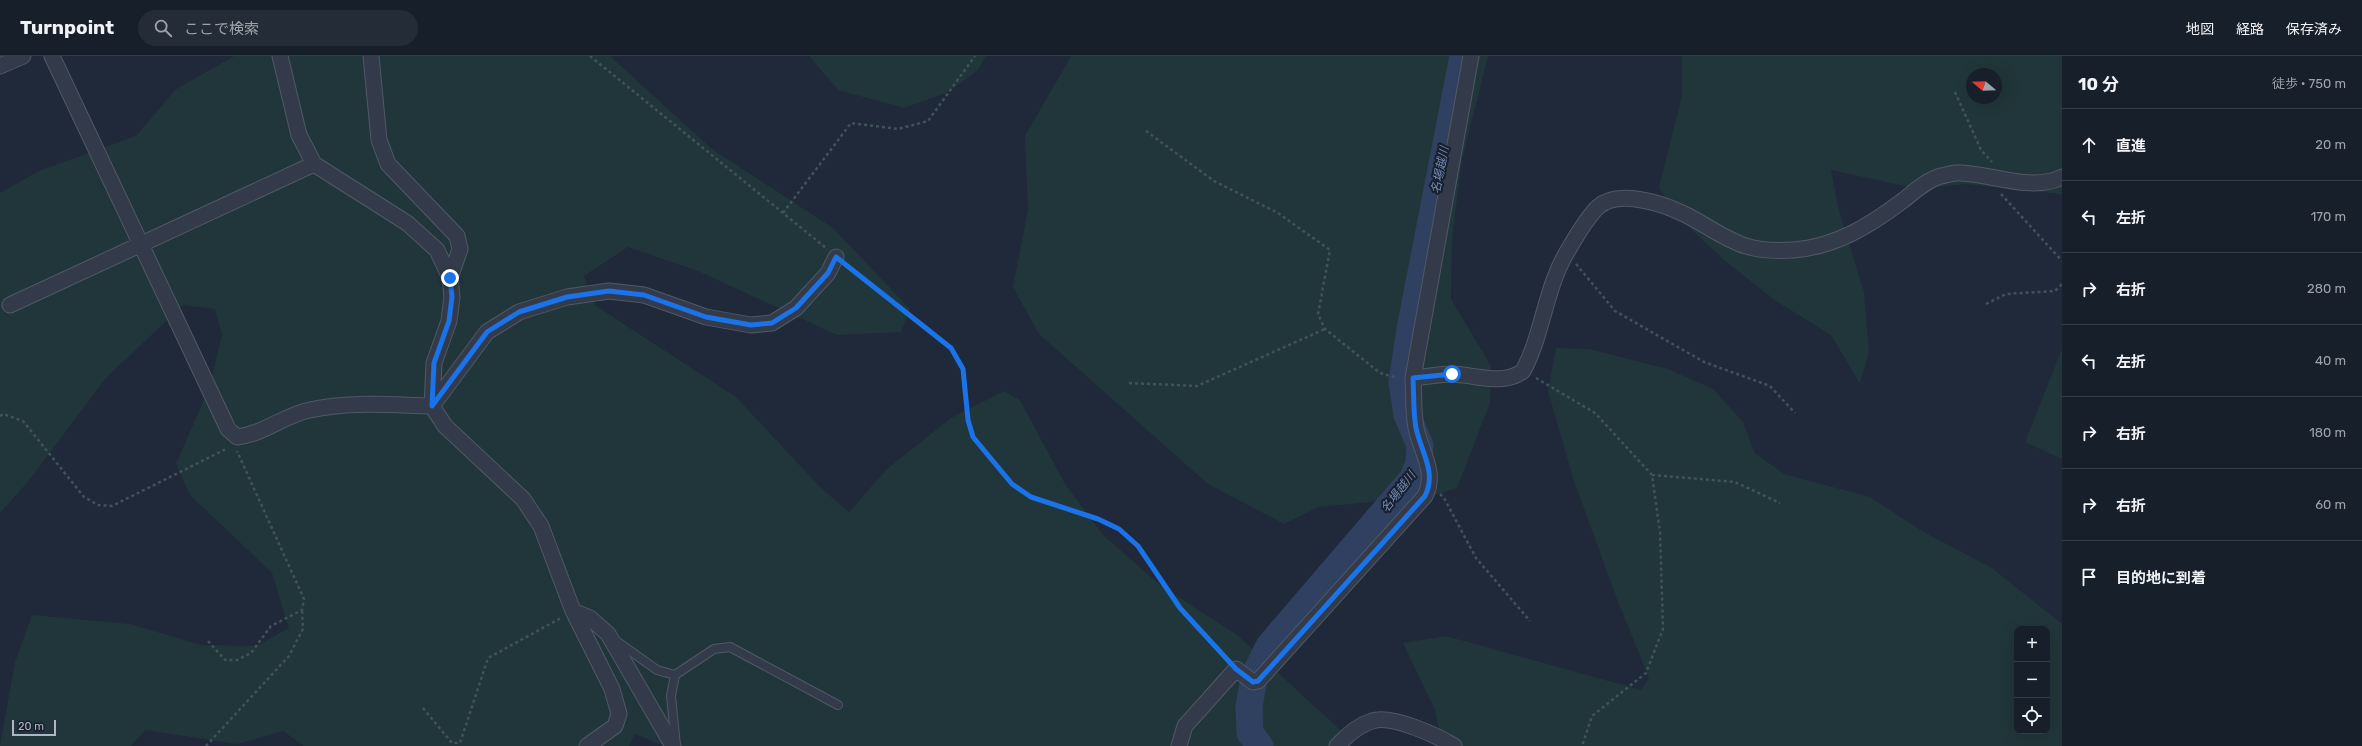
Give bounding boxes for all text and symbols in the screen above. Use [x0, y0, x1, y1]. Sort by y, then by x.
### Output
search box [138, 10, 418, 46]
text: Turnpoint [20, 16, 114, 39]
icon: search [152, 17, 174, 39]
text: ここで検索 [184, 20, 259, 38]
text: 地図 [2186, 21, 2214, 38]
text: 経路 [2236, 21, 2264, 38]
text: 保存済み [2286, 21, 2342, 38]
north arrow [1966, 68, 2002, 104]
text: 10 分 [2078, 74, 2119, 94]
text: 徒歩 · 750 m [2272, 76, 2346, 91]
icon: ahead [2078, 134, 2100, 156]
text: 直進 [2116, 137, 2146, 155]
text: 20 m [2315, 137, 2346, 152]
water label: 名場越川 [1429, 143, 1452, 195]
icon: left [2078, 206, 2100, 228]
text: 左折 [2116, 209, 2146, 227]
text: 170 m [2311, 209, 2346, 224]
route end [441, 269, 459, 287]
icon: right [2078, 278, 2100, 300]
text: 右折 [2116, 281, 2146, 299]
text: 280 m [2307, 281, 2346, 296]
icon: left [2078, 350, 2100, 372]
text: 左折 [2116, 353, 2146, 371]
text: 40 m [2315, 353, 2346, 368]
route start [1443, 365, 1461, 383]
icon: right [2078, 422, 2100, 444]
text: 右折 [2116, 425, 2146, 443]
text: 180 m [2309, 425, 2346, 440]
water label: 名場越川 [1378, 467, 1420, 515]
icon: right [2078, 494, 2100, 516]
text: 右折 [2116, 497, 2146, 515]
text: 60 m [2315, 497, 2346, 512]
icon: arrive [2078, 566, 2100, 588]
text: 目的地に到着 [2116, 569, 2206, 587]
map controls [2014, 626, 2050, 734]
button: + [2014, 626, 2050, 662]
button: − [2014, 662, 2050, 698]
button: locate [2014, 698, 2050, 734]
scale bar [12, 718, 56, 737]
text: 20 m [18, 720, 44, 733]

